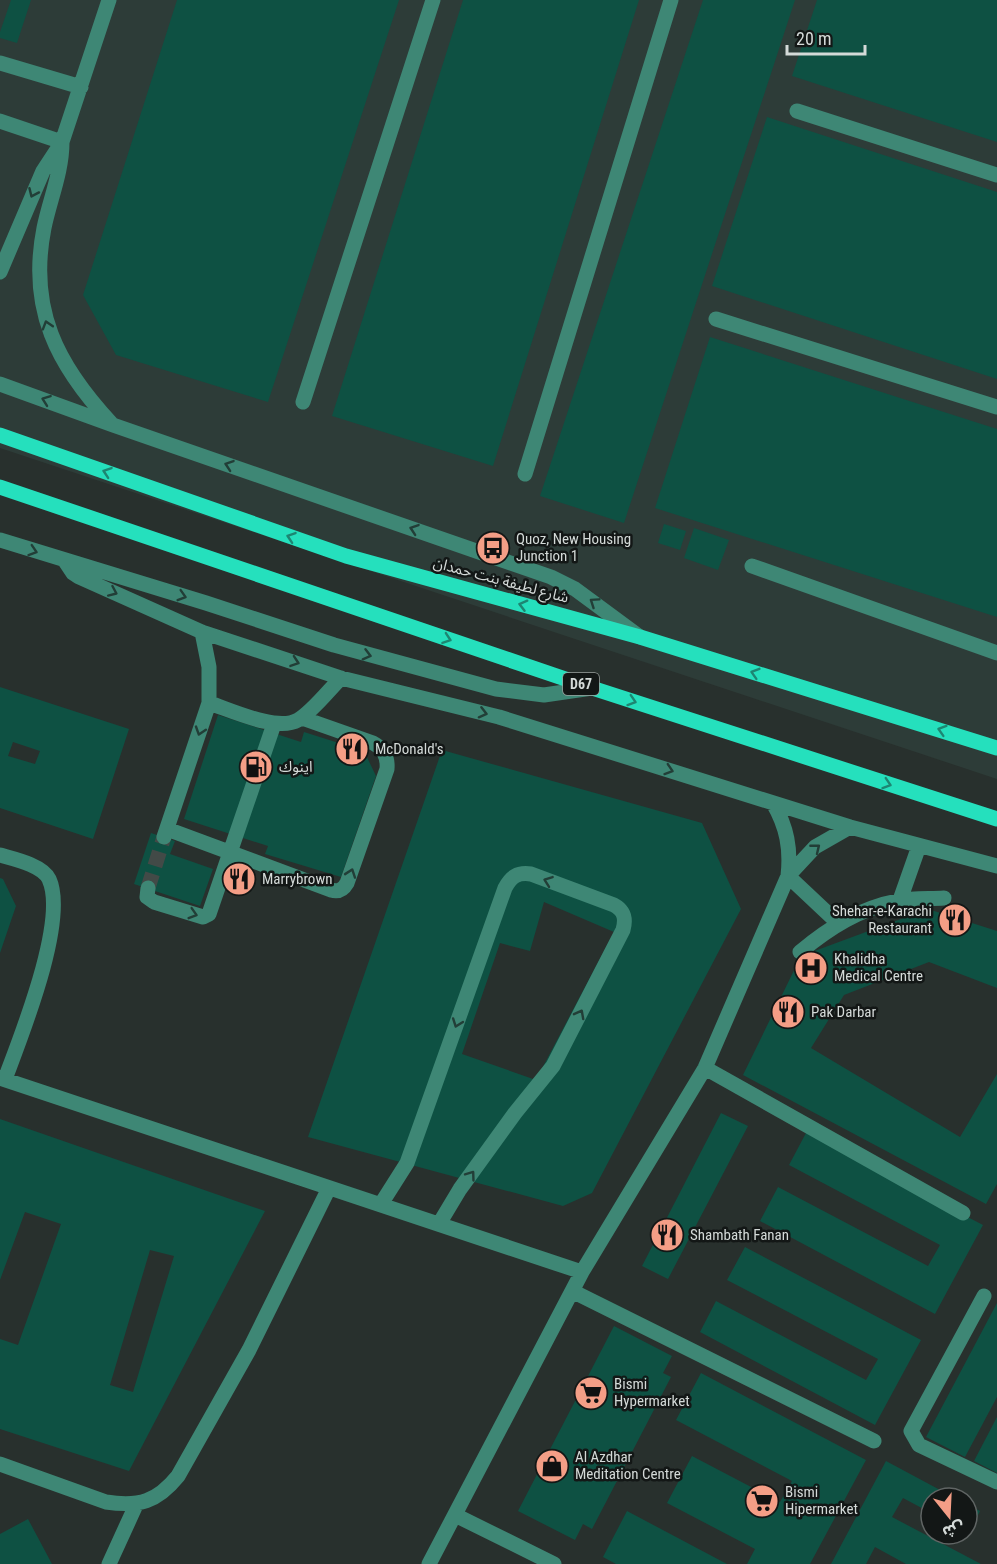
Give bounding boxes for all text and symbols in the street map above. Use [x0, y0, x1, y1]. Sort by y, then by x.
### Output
scale bar [787, 18, 865, 56]
text: 20 m [796, 28, 831, 49]
one-way arrow [29, 187, 41, 198]
one-way arrow [42, 320, 55, 331]
one-way arrow [41, 395, 51, 408]
one-way arrow [225, 460, 235, 473]
one-way arrow [102, 467, 113, 480]
one-way arrow [409, 524, 420, 536]
bus stop icon: Quoz, New Housing Junction 1 [475, 530, 511, 566]
place label: Quoz, New Housing Junction 1 [516, 530, 631, 565]
one-way arrow [286, 531, 297, 544]
one-way arrow [27, 544, 38, 556]
street label: شارع لطيفة بنت حمدان [431, 553, 571, 610]
one-way arrow [107, 585, 118, 597]
one-way arrow [176, 589, 187, 601]
one-way arrow [589, 598, 600, 609]
one-way arrow [518, 600, 529, 612]
one-way arrow [441, 632, 452, 644]
one-way arrow [362, 648, 372, 660]
one-way arrow [289, 655, 299, 668]
one-way arrow [750, 668, 761, 680]
road number: D67 [563, 673, 599, 695]
one-way arrow [626, 694, 637, 706]
one-way arrow [477, 706, 488, 718]
one-way arrow [194, 725, 207, 736]
one-way arrow [937, 725, 947, 737]
restaurant icon: McDonald's [334, 731, 370, 767]
place label: McDonald's [375, 740, 444, 758]
fuel station icon: اينوك [238, 749, 274, 785]
place label: اينوك [279, 758, 313, 776]
one-way arrow [663, 763, 674, 775]
one-way arrow [881, 776, 892, 789]
one-way arrow [809, 844, 820, 855]
restaurant icon: Marrybrown [221, 861, 257, 897]
one-way arrow [344, 868, 357, 879]
place label: Marrybrown [262, 870, 332, 888]
one-way arrow [544, 875, 554, 888]
place label: Shehar-e-Karachi Restaurant [832, 902, 932, 937]
restaurant icon: Shehar-e-Karachi Restaurant [937, 902, 973, 938]
one-way arrow [187, 907, 198, 919]
hospital icon: Khalidha Medical Centre [793, 950, 829, 986]
place label: Khalidha Medical Centre [834, 950, 923, 985]
restaurant icon: Pak Darbar [770, 994, 806, 1030]
place label: Pak Darbar [811, 1003, 877, 1021]
one-way arrow [573, 1010, 584, 1020]
one-way arrow [452, 1017, 464, 1028]
one-way arrow [464, 1170, 475, 1181]
restaurant icon: Shambath Fanan [649, 1217, 685, 1253]
place label: Shambath Fanan [690, 1226, 789, 1244]
supermarket icon: Bismi Hypermarket [573, 1375, 609, 1411]
place label: Bismi Hypermarket [614, 1375, 690, 1410]
shop icon: Al Azdhar Meditation Centre [534, 1448, 570, 1484]
place label: Al Azdhar Meditation Centre [575, 1448, 681, 1483]
supermarket icon: Bismi Hipermarket [744, 1483, 780, 1519]
place label: Bismi Hipermarket [785, 1483, 858, 1518]
north arrow [919, 1486, 979, 1546]
text: ش [940, 1517, 967, 1542]

